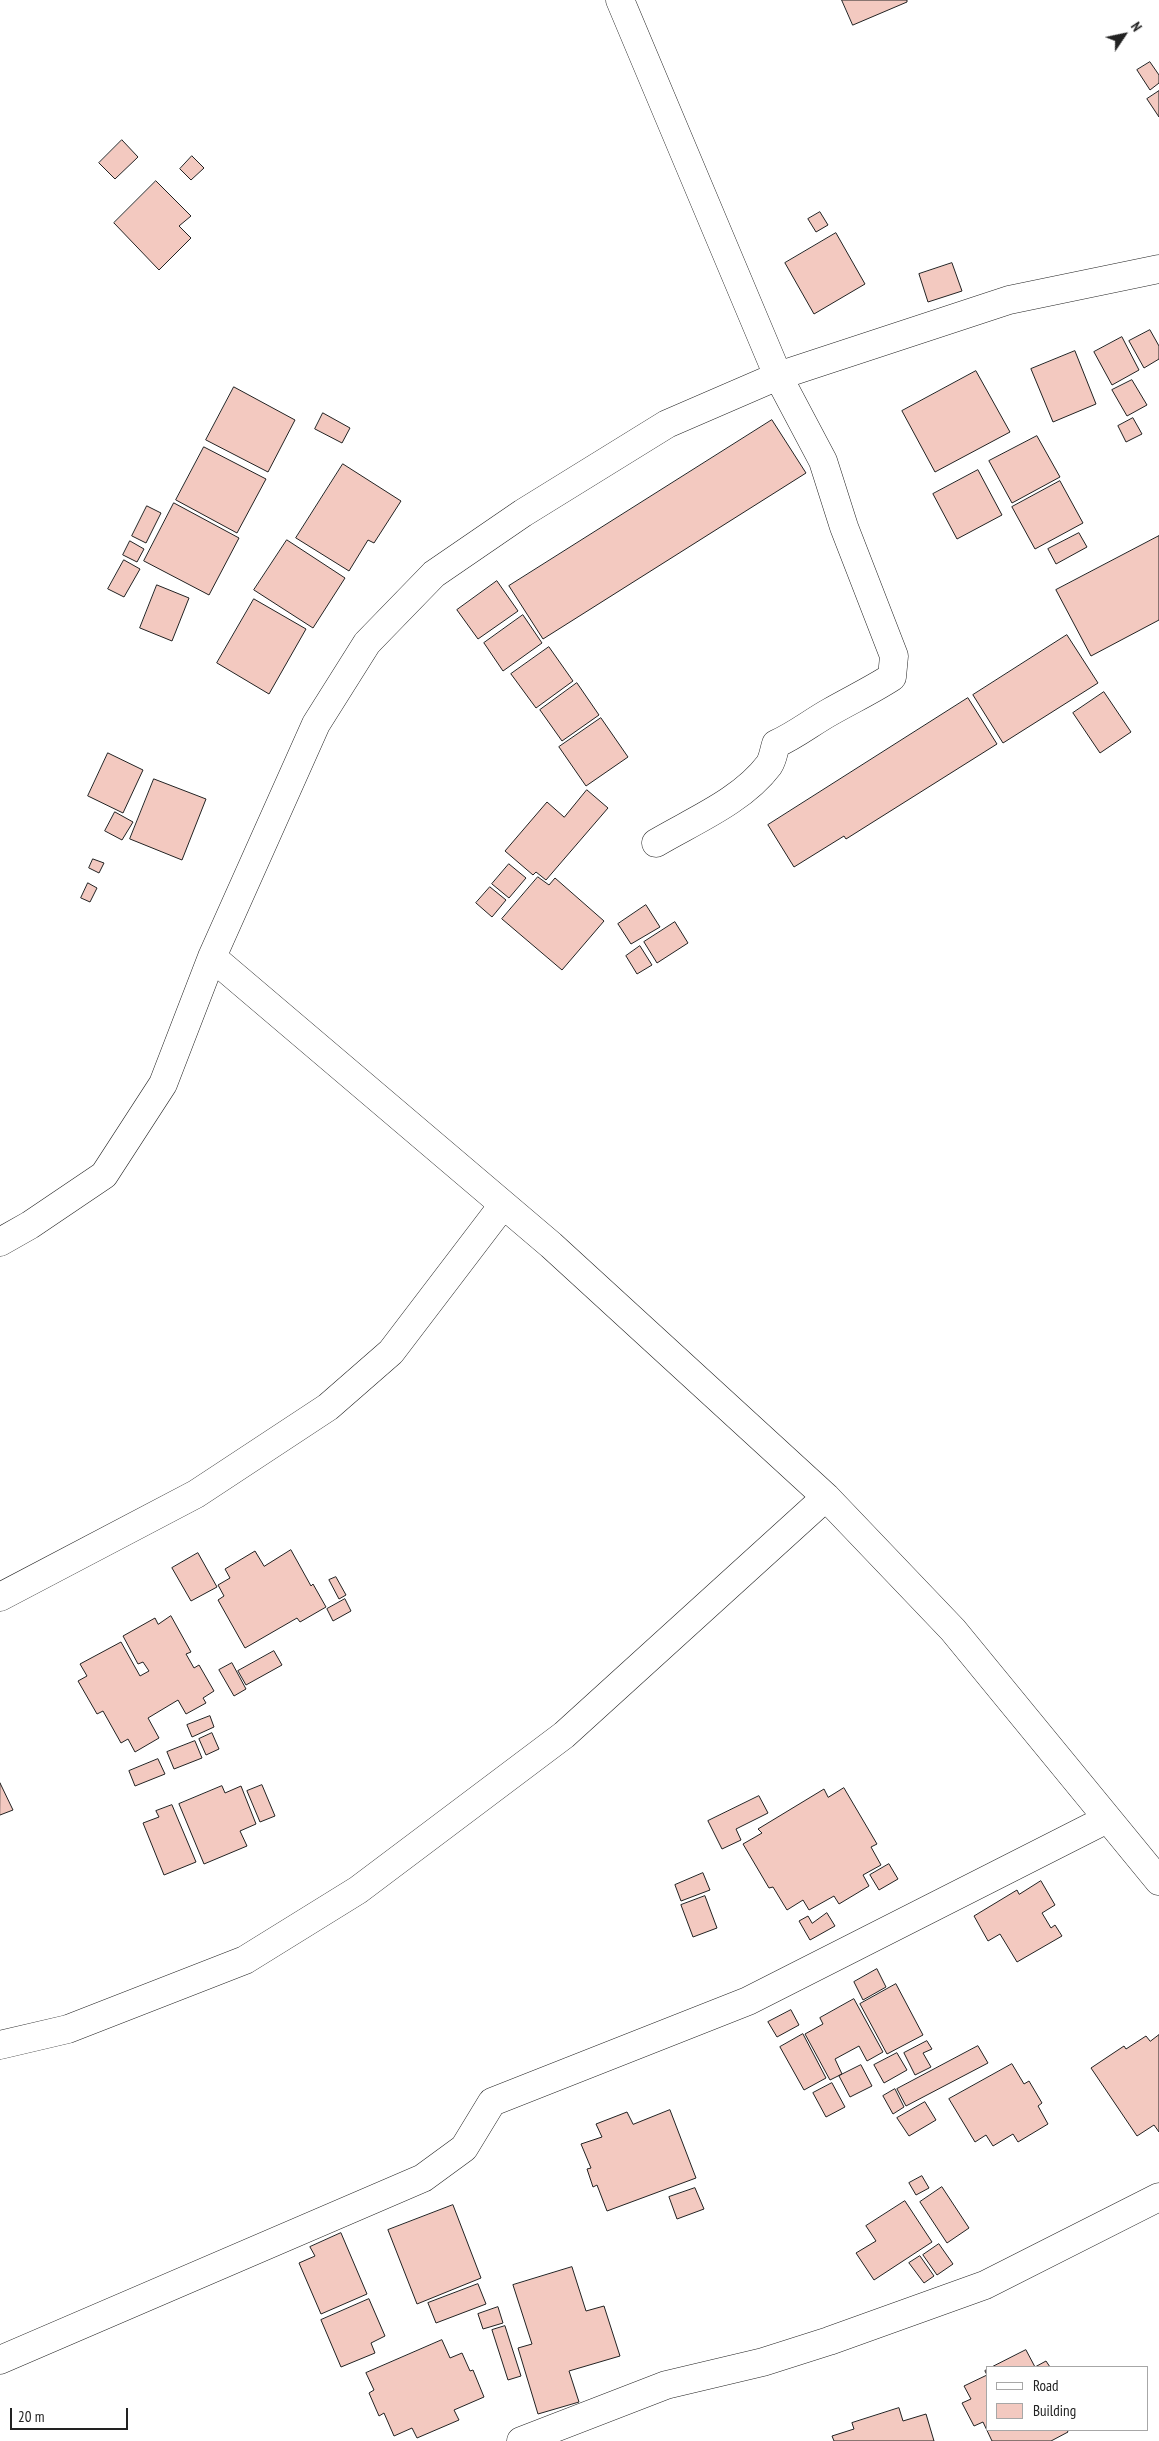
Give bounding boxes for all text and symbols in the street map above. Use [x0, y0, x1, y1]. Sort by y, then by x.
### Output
north arrow [1099, 10, 1149, 60]
text: N [1127, 18, 1146, 35]
legend [986, 2366, 1149, 2431]
text: Road [1033, 2376, 1059, 2395]
scale bar [12, 2398, 130, 2430]
text: Building [1033, 2401, 1076, 2420]
text: 20 m [18, 2407, 44, 2426]

